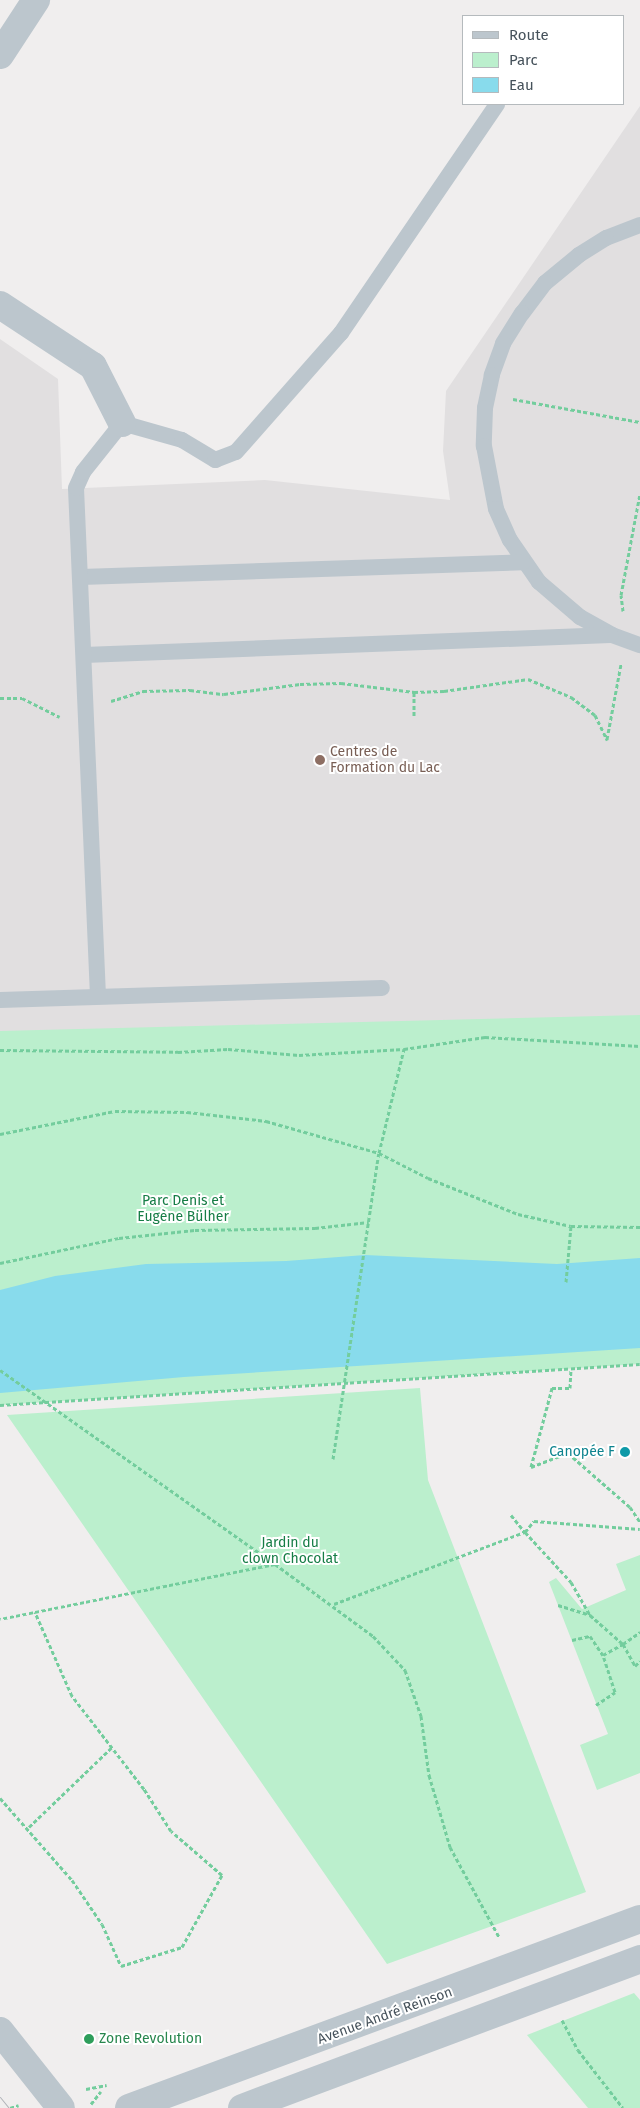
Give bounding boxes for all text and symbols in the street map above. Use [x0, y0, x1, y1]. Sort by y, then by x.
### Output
legend [462, 15, 625, 105]
text: Route [509, 26, 549, 44]
text: Parc [509, 51, 538, 69]
text: Eau [509, 76, 534, 94]
place label: Centres de Formation du Lac [330, 744, 440, 776]
marker: Centres de Formation du Lac [314, 754, 326, 766]
park label: Parc Denis et Eugène Bülher [137, 1193, 229, 1226]
place label: Canopée F [549, 1444, 615, 1460]
marker: Canopée F [619, 1446, 631, 1458]
park label: Jardin du clown Chocolat [242, 1535, 338, 1568]
street label: Avenue André Reinson [315, 1984, 455, 2048]
place label: Zone Revolution [99, 2031, 202, 2047]
marker: Zone Revolution [83, 2033, 95, 2045]

